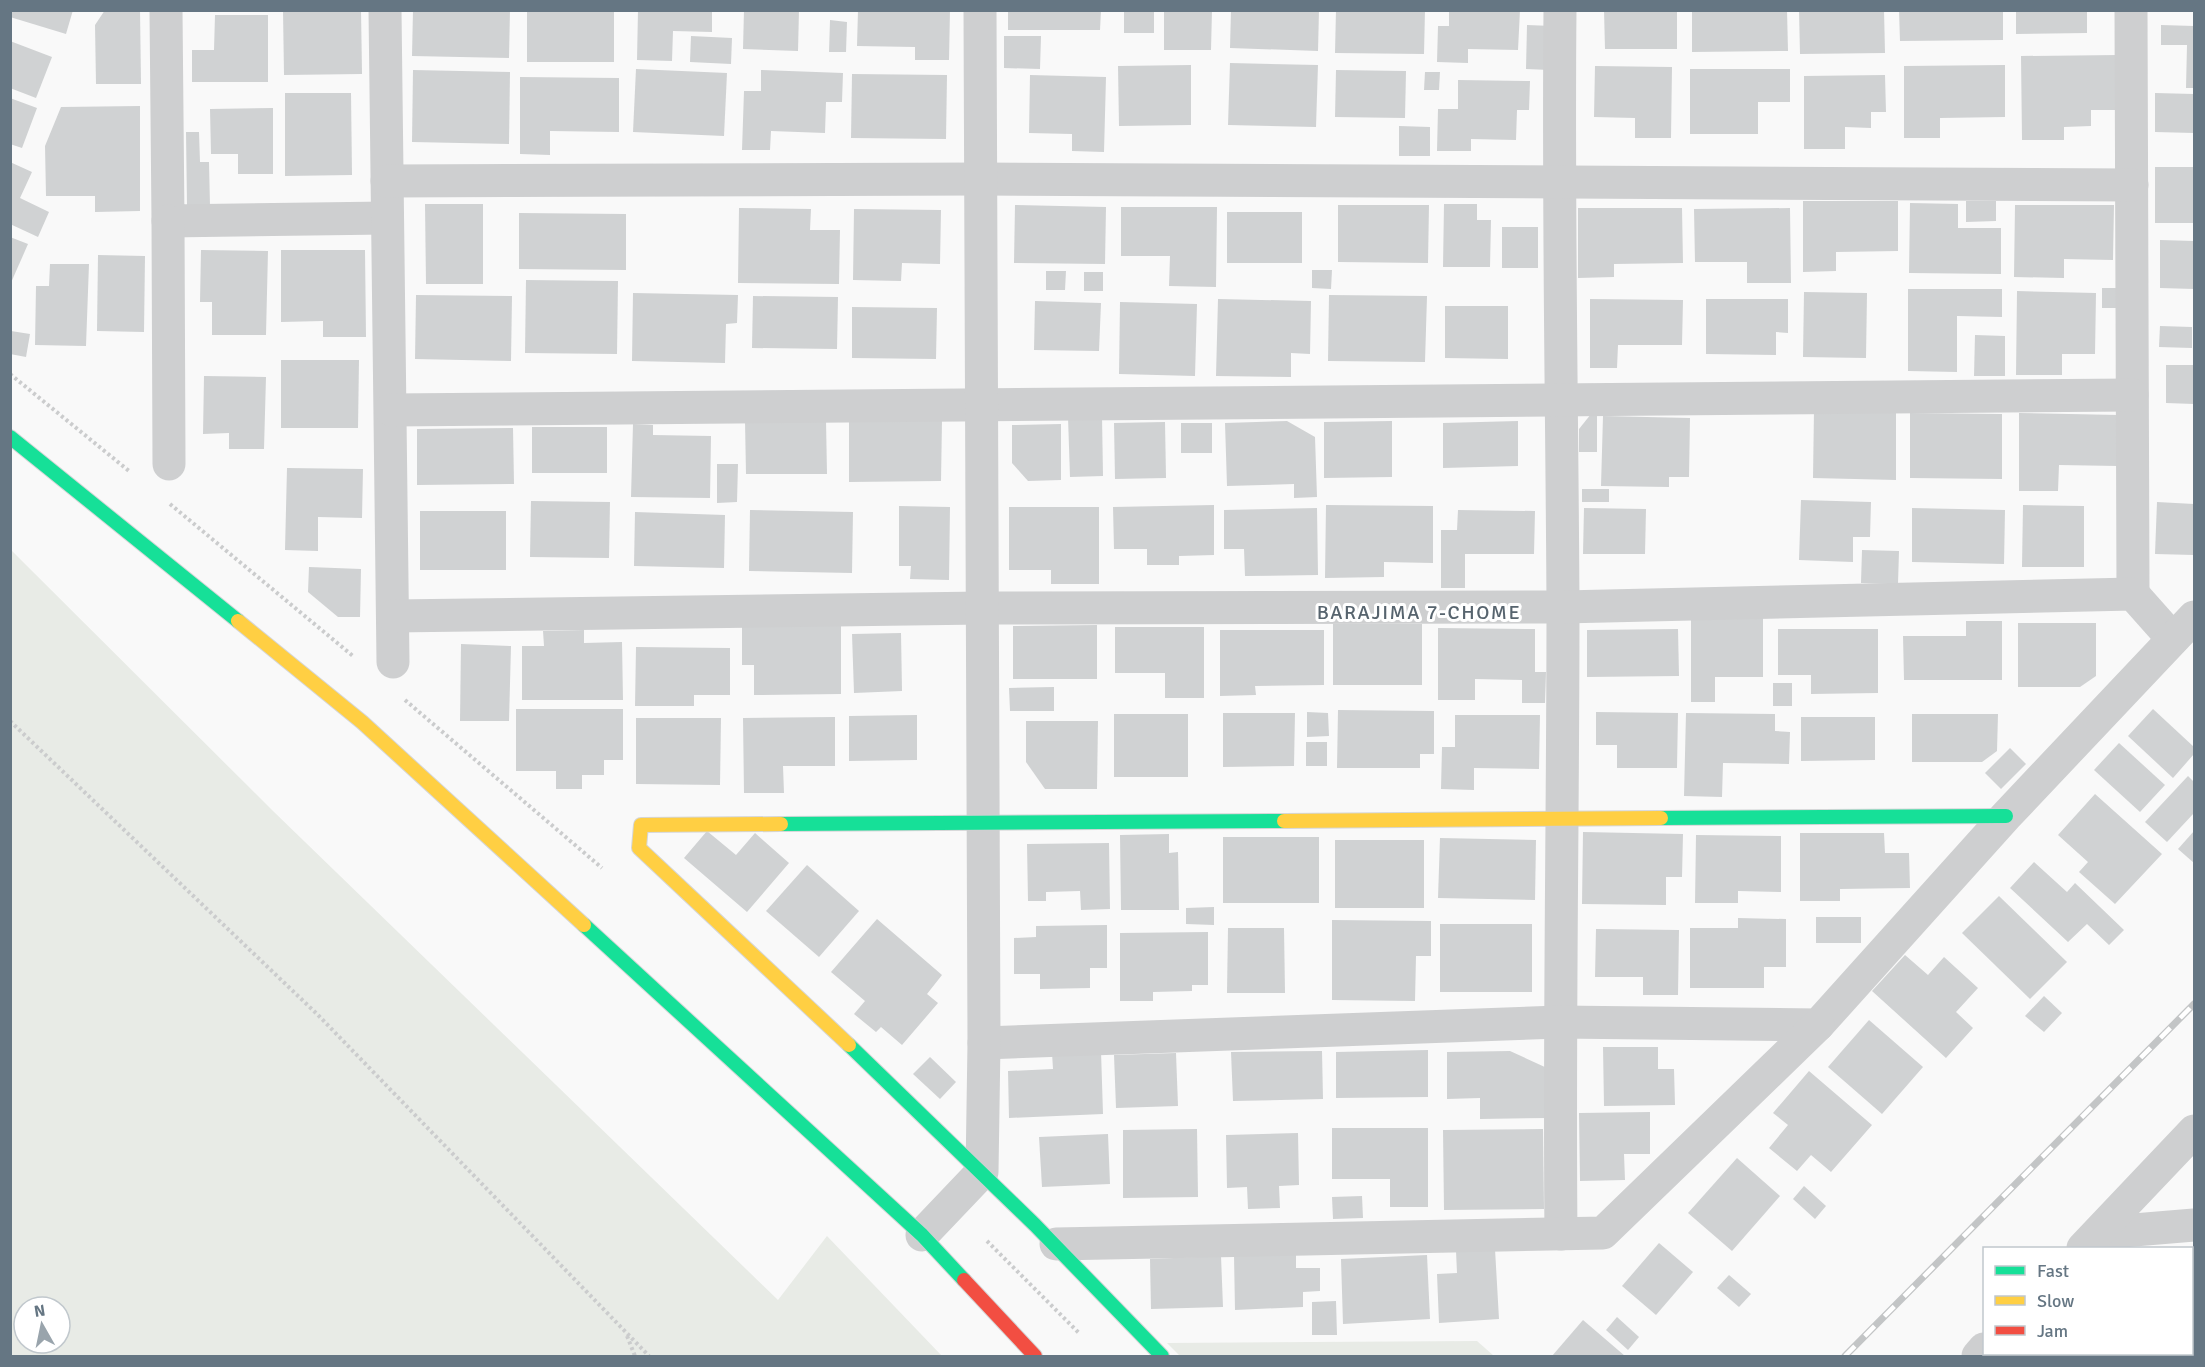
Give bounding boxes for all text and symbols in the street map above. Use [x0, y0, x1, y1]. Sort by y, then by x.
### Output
district label: BARAJIMA 7-CHOME [1317, 600, 1521, 625]
legend [1983, 1247, 2193, 1355]
text: Fast [2037, 1260, 2069, 1282]
text: Slow [2037, 1290, 2074, 1312]
north arrow [12, 1295, 72, 1355]
text: N [33, 1300, 47, 1322]
text: Jam [2037, 1320, 2068, 1342]

